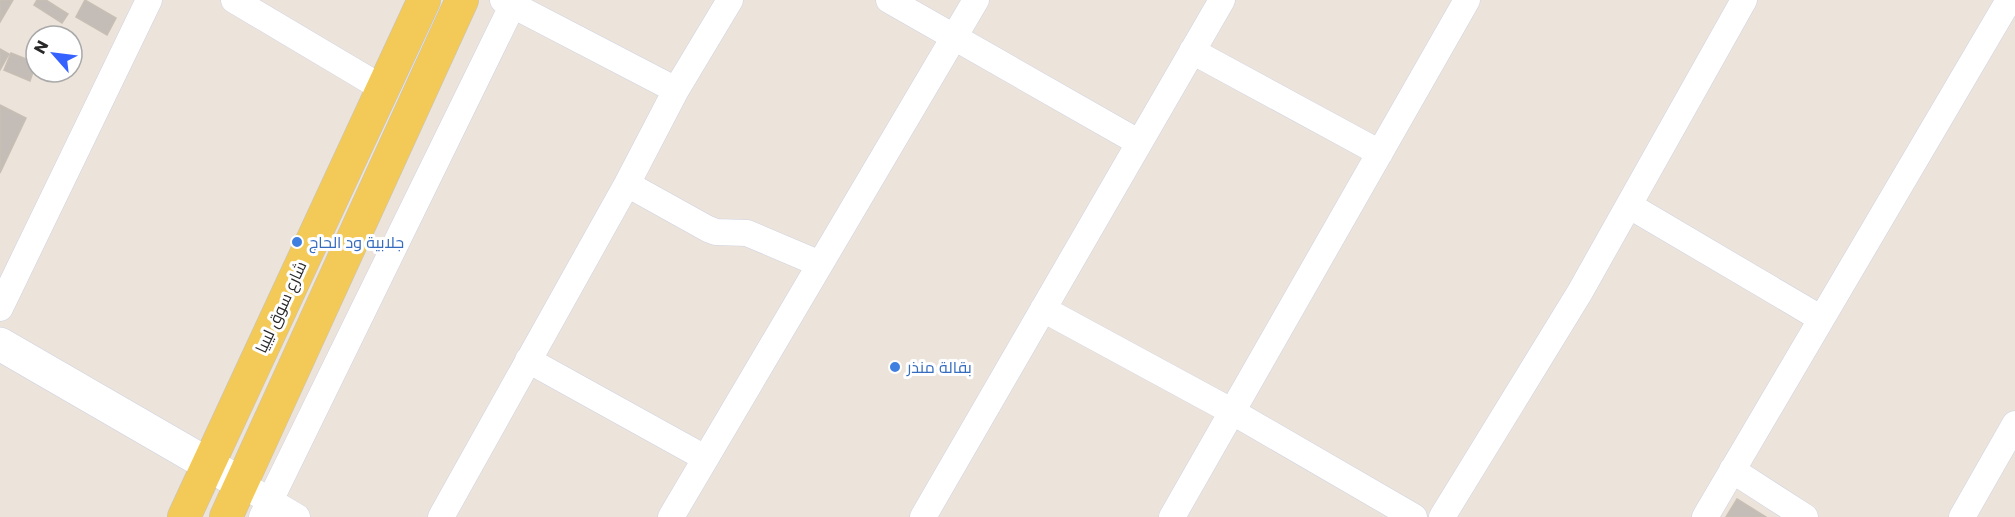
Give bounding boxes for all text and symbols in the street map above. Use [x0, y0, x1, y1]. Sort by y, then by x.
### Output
north arrow [24, 24, 84, 84]
text: N [28, 36, 54, 58]
place label: جلابية ود الحاج [309, 231, 404, 254]
marker: جلابية ود الحاج [290, 235, 304, 249]
street label: شارع سوق ليبيا [250, 257, 312, 357]
place label: بقالة منذر [906, 356, 972, 379]
marker: بقالة منذر [888, 360, 902, 374]

